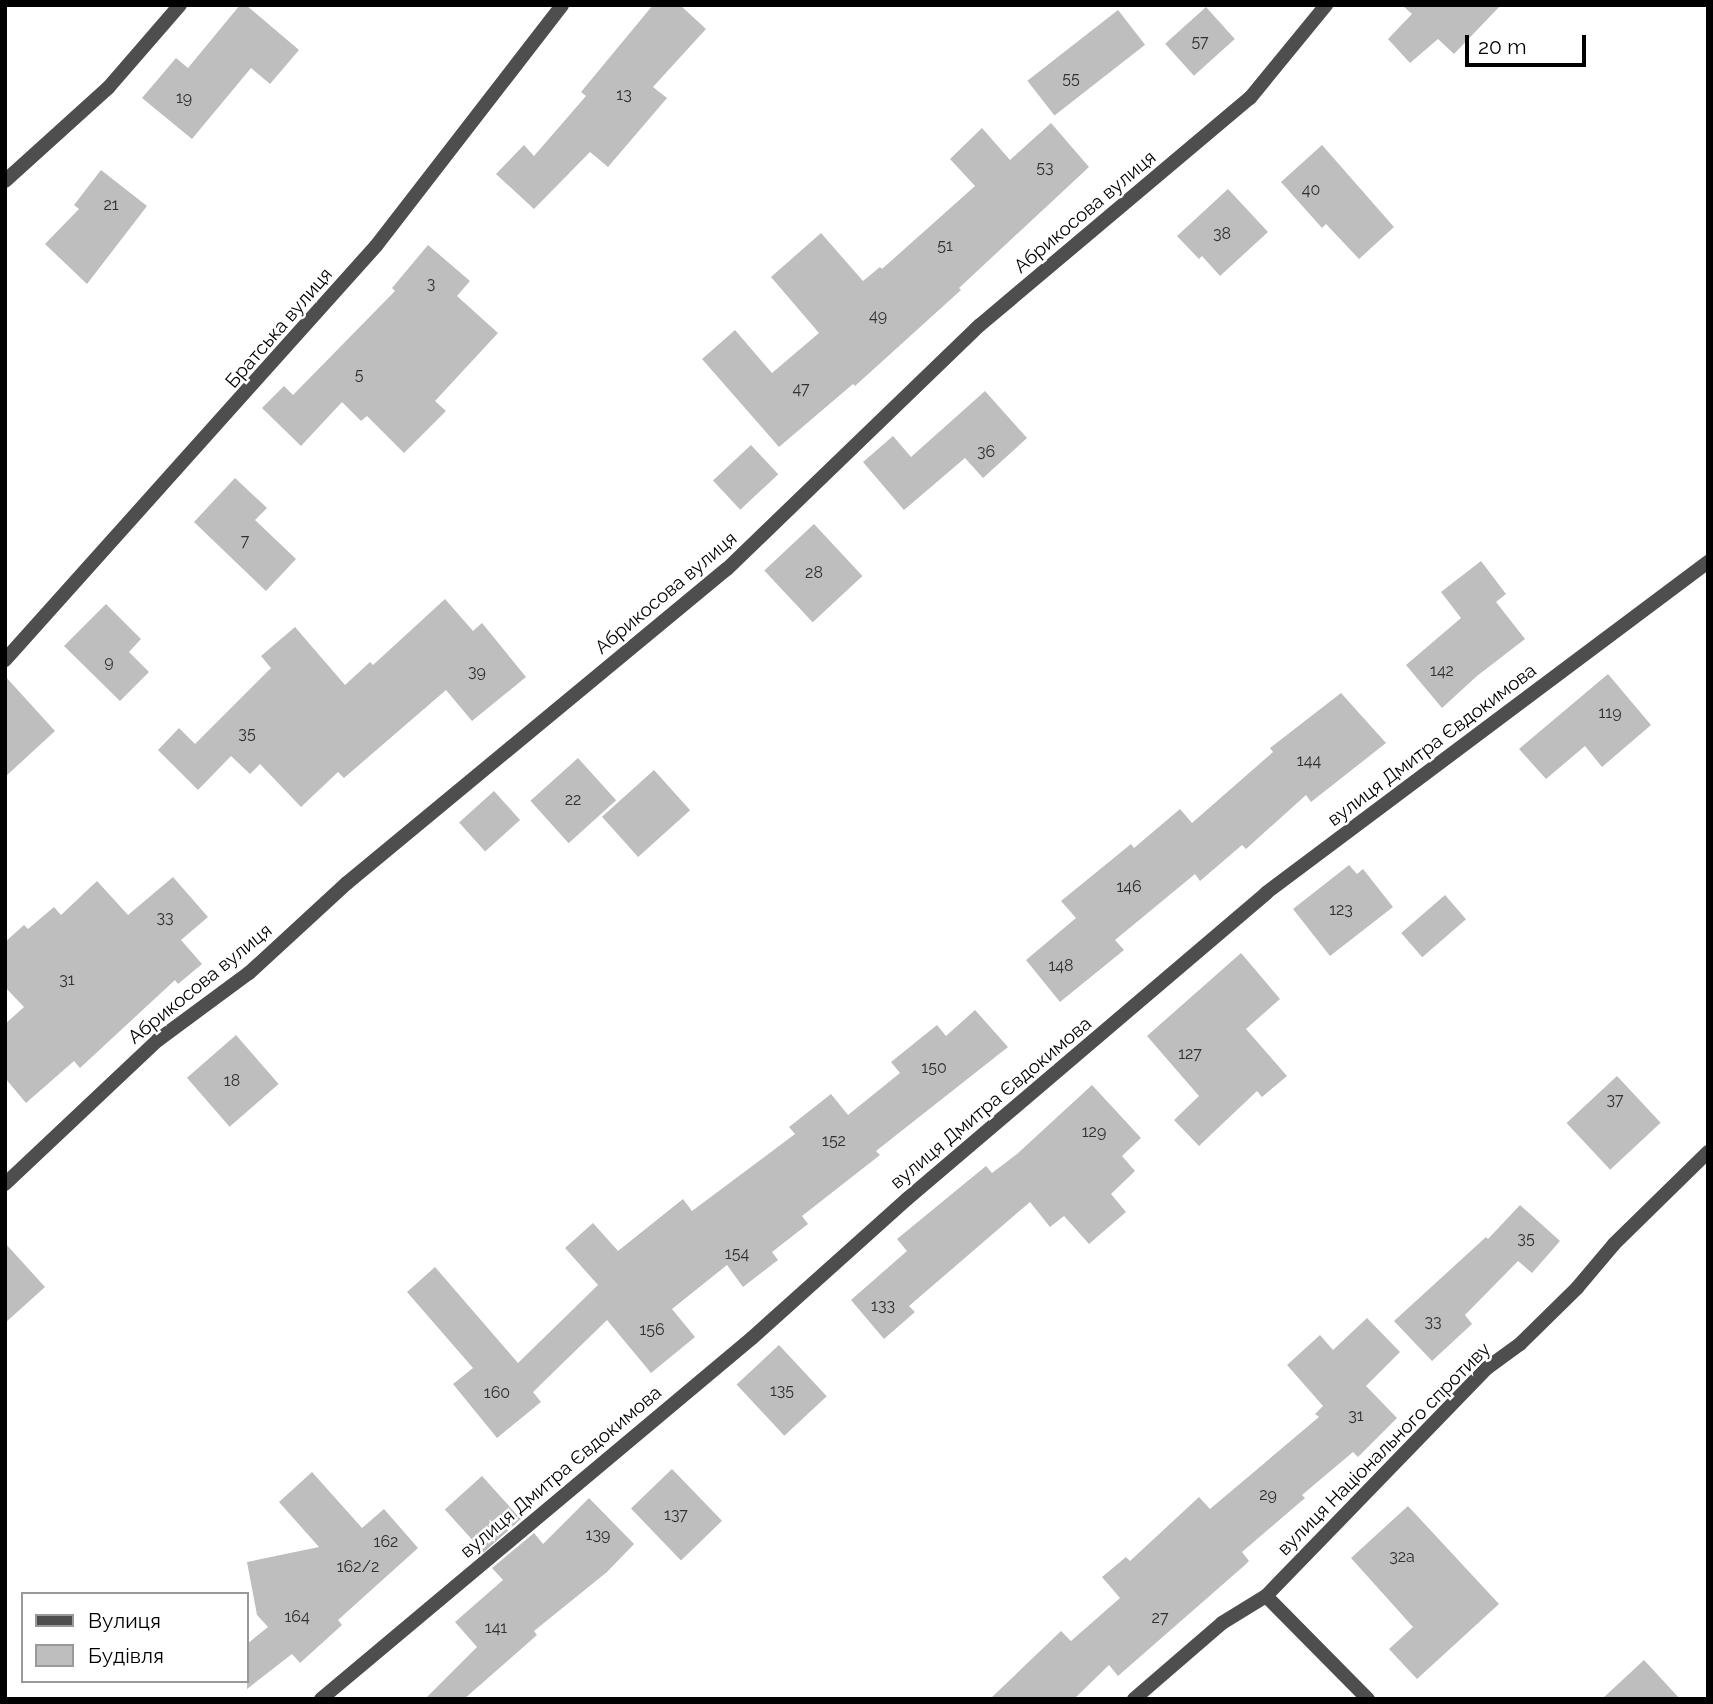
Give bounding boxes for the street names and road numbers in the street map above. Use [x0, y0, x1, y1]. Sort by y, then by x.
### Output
street label: Абрикосова вулиця [1009, 146, 1161, 278]
street label: Братська вулиця [221, 263, 337, 393]
street label: Абрикосова вулиця [590, 527, 742, 659]
street label: вулиця Дмитра Євдокимова [1323, 659, 1541, 831]
street label: Абрикосова вулиця [124, 919, 276, 1049]
street label: вулиця Дмитра Євдокимова [886, 1012, 1096, 1194]
street label: вулиця Національного спротиву [1273, 1338, 1495, 1560]
street label: вулиця Дмитра Євдокимова [456, 1381, 666, 1563]

